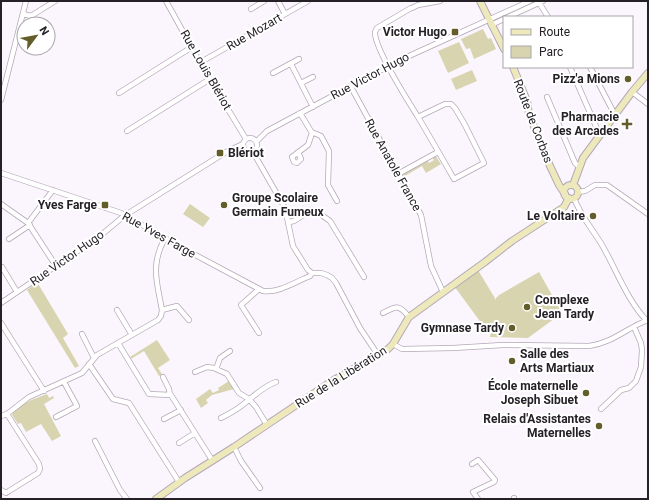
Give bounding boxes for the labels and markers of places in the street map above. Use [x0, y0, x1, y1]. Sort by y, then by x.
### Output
place label: Victor Hugo [383, 25, 447, 39]
marker: Victor Hugo [450, 27, 460, 37]
place label: Pizz'a Mions [552, 72, 620, 86]
marker: Pizz'a Mions [623, 74, 633, 84]
place label: Pharmacie des Arcades [552, 110, 620, 138]
marker: Pharmacie des Arcades [622, 119, 632, 129]
place label: Blériot [228, 146, 264, 160]
marker: Blériot [215, 148, 225, 158]
place label: Groupe Scolaire Germain Fumeux [232, 191, 325, 219]
place label: Yves Farge [38, 198, 98, 212]
marker: Yves Farge [100, 200, 110, 210]
marker: Groupe Scolaire Germain Fumeux [219, 200, 229, 210]
place label: Le Voltaire [527, 209, 586, 223]
marker: Le Voltaire [588, 211, 598, 221]
place label: Complexe Jean Tardy [535, 293, 595, 321]
marker: Complexe Jean Tardy [522, 302, 532, 312]
place label: Gymnase Tardy [421, 321, 505, 335]
marker: Gymnase Tardy [507, 323, 517, 333]
place label: Salle des Arts Martiaux [520, 347, 595, 375]
marker: Salle des Arts Martiaux [507, 356, 517, 366]
place label: École maternelle Joseph Sibuet [488, 378, 579, 407]
marker: École maternelle Joseph Sibuet [581, 388, 591, 398]
place label: Relais d'Assistantes Maternelles [483, 412, 591, 440]
marker: Relais d'Assistantes Maternelles [594, 421, 604, 431]

